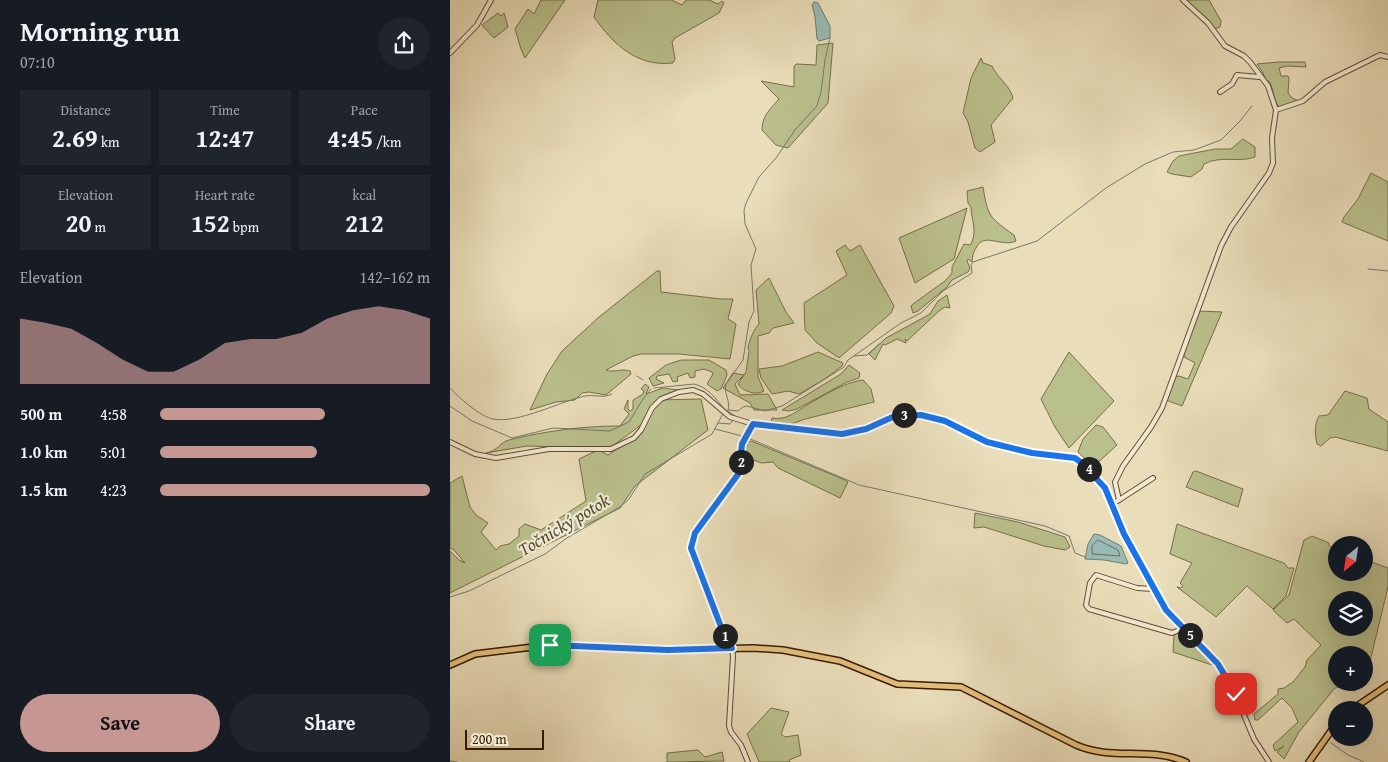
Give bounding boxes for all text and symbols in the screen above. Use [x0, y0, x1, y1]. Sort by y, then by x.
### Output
text: Morning run [20, 10, 180, 51]
button: share [378, 17, 430, 69]
text: 07:10 [20, 50, 55, 74]
text: Distance [61, 100, 111, 120]
text: Time [210, 100, 240, 120]
text: Pace [351, 100, 378, 120]
text: 2.69 [52, 120, 98, 156]
text: 12:47 [196, 120, 254, 156]
text: 4:45 [327, 120, 373, 156]
text: km [98, 132, 119, 152]
text: /km [373, 132, 401, 152]
text: Elevation [58, 185, 113, 205]
text: Heart rate [195, 185, 255, 205]
text: kcal [352, 185, 376, 205]
text: 20 [65, 205, 91, 241]
text: 152 [191, 205, 230, 241]
text: 212 [345, 205, 384, 241]
text: m [91, 217, 106, 237]
text: bpm [230, 217, 259, 237]
text: Elevation [20, 265, 83, 289]
text: 142–162 m [360, 265, 430, 289]
text: 500 m [20, 402, 62, 426]
text: 4:58 [100, 402, 127, 426]
pin: 3 [892, 402, 916, 428]
text: 3 [901, 405, 908, 425]
text: 1.0 km [20, 440, 67, 464]
text: 5:01 [100, 440, 127, 464]
pin: 2 [728, 450, 754, 474]
text: 2 [738, 452, 745, 472]
pin: 4 [1076, 456, 1102, 482]
text: 4 [1086, 459, 1093, 479]
text: 1.5 km [20, 478, 67, 502]
text: 4:23 [100, 478, 127, 502]
water label: Točnický potok [513, 486, 615, 563]
north arrow [1328, 536, 1372, 581]
map controls [1328, 536, 1373, 746]
button: layers [1328, 591, 1373, 636]
pin: 5 [1178, 622, 1202, 648]
pin [529, 624, 571, 666]
pin: 1 [712, 624, 738, 648]
text: 5 [1187, 625, 1194, 645]
text: 1 [722, 626, 729, 646]
icon: arrive [536, 631, 564, 659]
button: + [1328, 646, 1373, 691]
pin [1215, 673, 1257, 715]
icon: check [1222, 680, 1250, 708]
button: Save [20, 694, 220, 752]
button: Share [230, 694, 430, 752]
button: − [1328, 701, 1373, 746]
scale bar [465, 727, 544, 750]
text: 200 m [472, 729, 507, 749]

